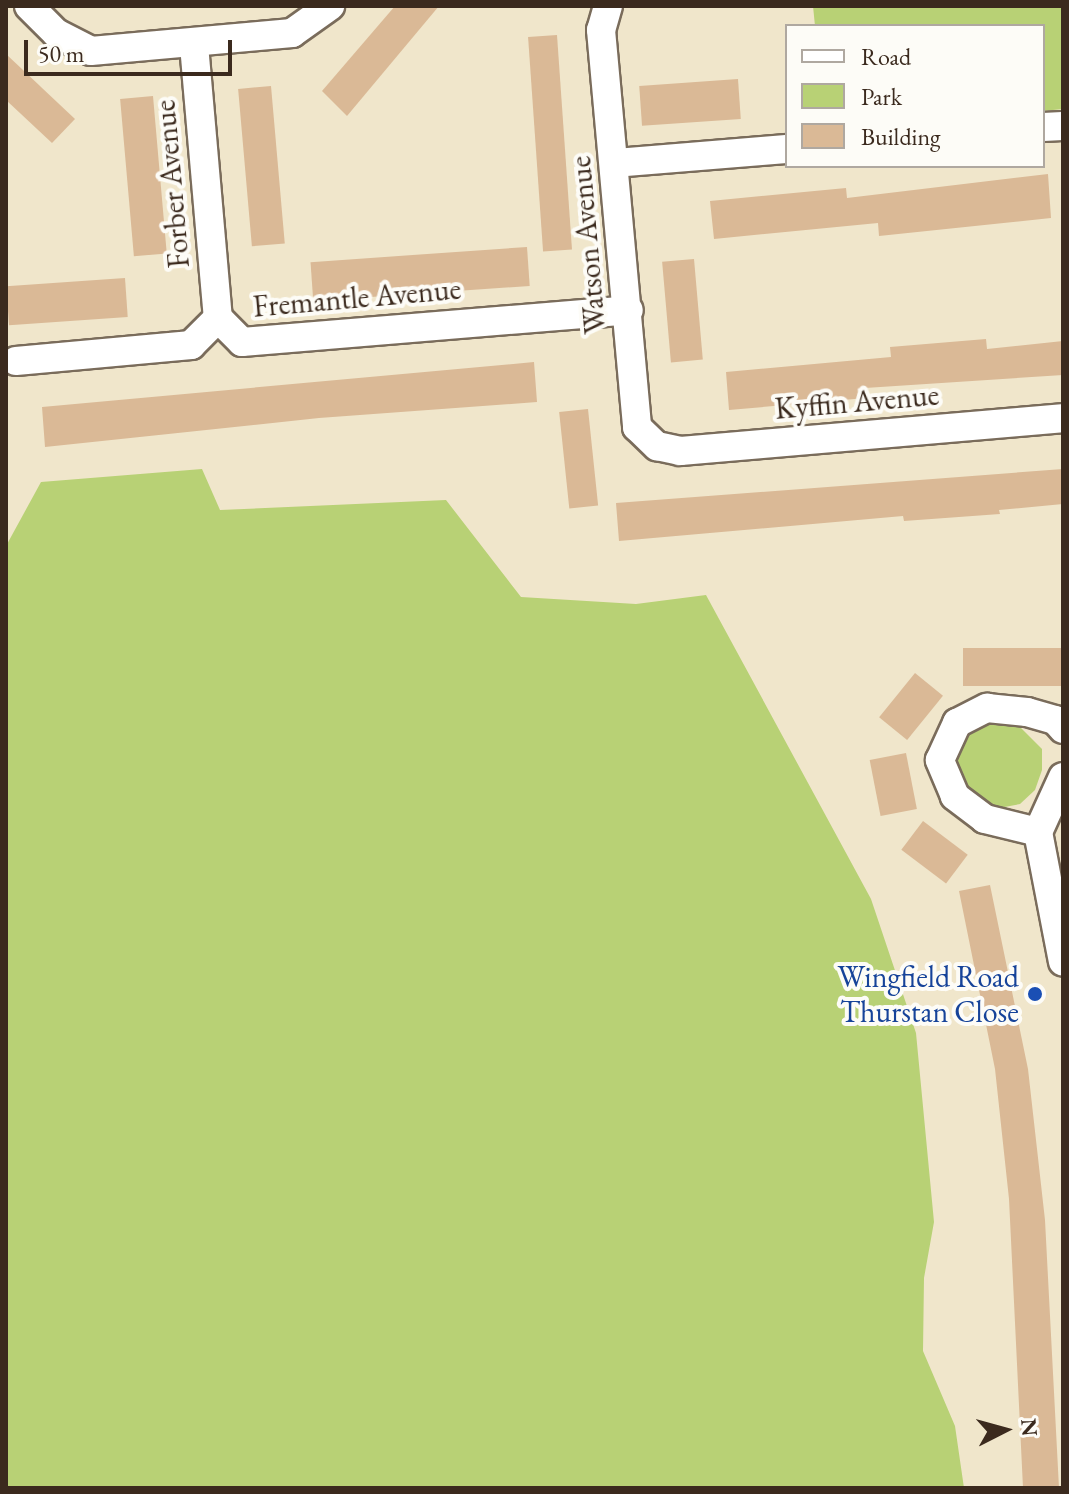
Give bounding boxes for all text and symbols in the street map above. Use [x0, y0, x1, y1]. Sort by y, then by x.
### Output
scale bar [28, 24, 236, 74]
legend [785, 24, 1045, 168]
text: 50 m [38, 38, 85, 69]
text: Road [861, 41, 911, 72]
text: Park [861, 81, 902, 112]
street label: Forber Avenue [147, 98, 197, 270]
text: Building [861, 121, 941, 152]
street label: Watson Avenue [562, 155, 614, 335]
street label: Fremantle Avenue [252, 271, 462, 325]
street label: Kyffin Avenue [773, 377, 941, 427]
place label: Wingfield Road Thurstan Close [837, 959, 1019, 1030]
marker: Wingfield Road Thurstan Close [1026, 985, 1044, 1003]
north arrow [965, 1390, 1045, 1470]
text: N [1014, 1417, 1045, 1438]

